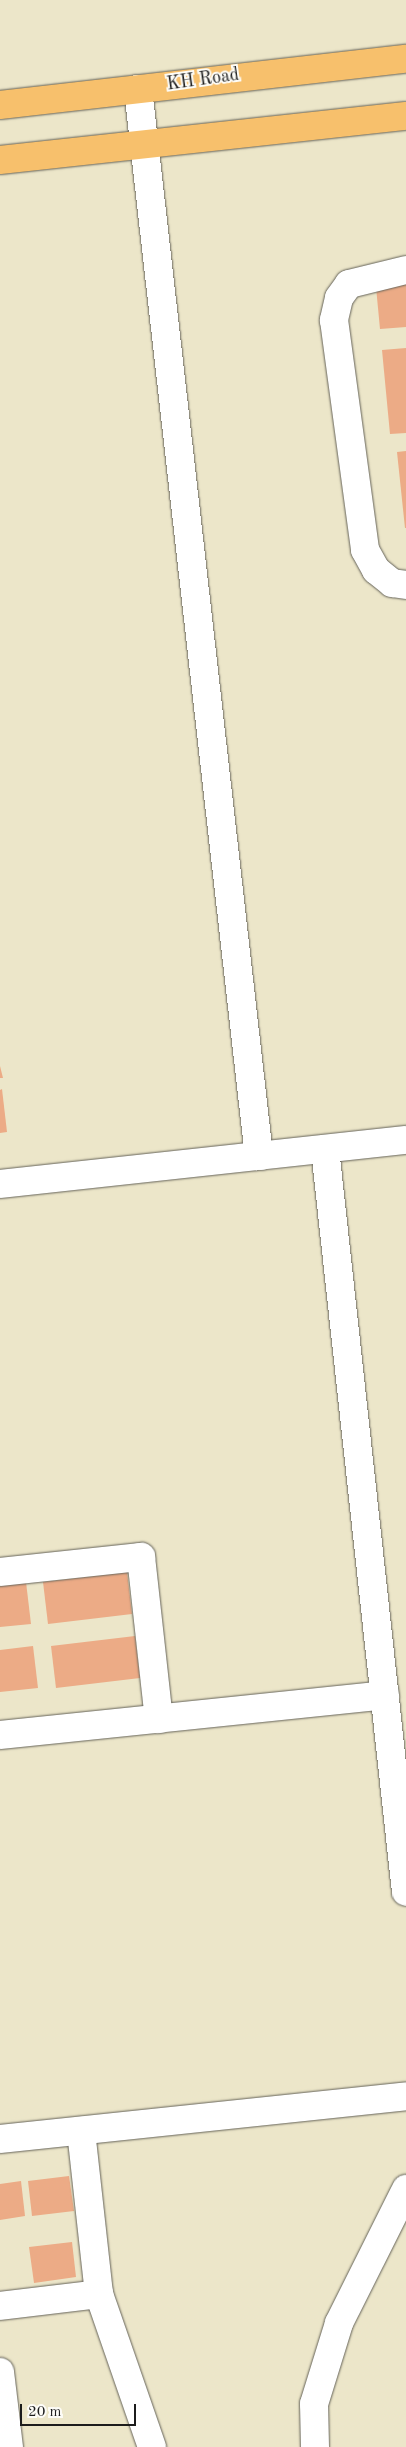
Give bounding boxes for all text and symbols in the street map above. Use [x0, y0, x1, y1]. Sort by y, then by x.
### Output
street label: KH Road [165, 64, 241, 96]
scale bar [22, 2394, 139, 2426]
text: 20 m [28, 2405, 62, 2420]

